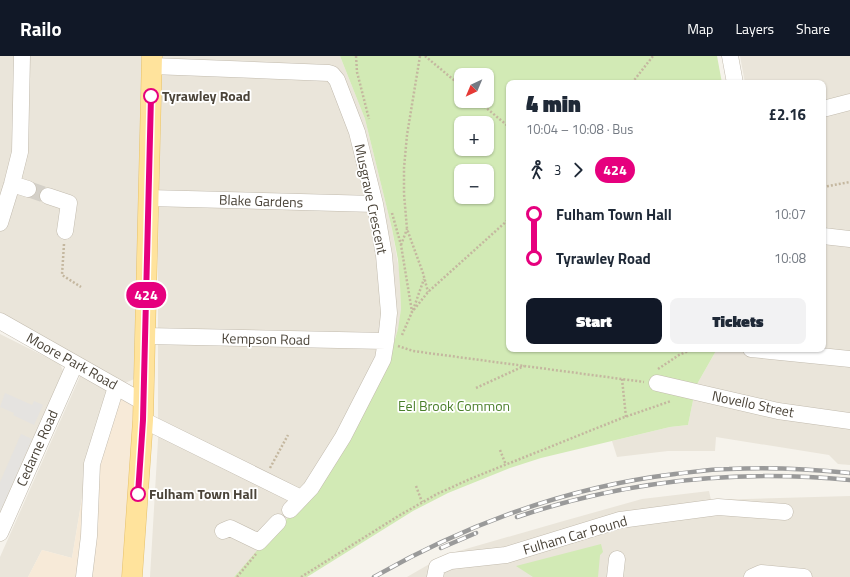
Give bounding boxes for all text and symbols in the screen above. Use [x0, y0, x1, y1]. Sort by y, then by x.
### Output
text: Railo [20, 14, 62, 43]
text: Map [687, 18, 713, 39]
text: Layers [735, 18, 774, 39]
text: Share [796, 18, 830, 39]
north arrow [454, 68, 494, 108]
map controls [454, 68, 494, 204]
place label: Tyrawley Road [162, 85, 251, 106]
text: 4 min [526, 87, 581, 121]
marker: Tyrawley Road [143, 88, 159, 104]
text: £2.16 [769, 103, 806, 126]
button: + [454, 116, 494, 156]
text: 10:04 – 10:08 · Bus [526, 119, 633, 139]
street label: Musgrave Crescent [350, 142, 393, 256]
icon: walk [526, 159, 548, 181]
icon: forward [567, 159, 589, 181]
text: 424 [603, 159, 627, 180]
text: 3 [554, 160, 561, 180]
button: − [454, 164, 494, 204]
street label: Blake Gardens [218, 189, 304, 212]
text: Fulham Town Hall [556, 203, 672, 226]
text: 10:07 [774, 204, 806, 224]
text: Tyrawley Road [556, 247, 651, 270]
text: 10:08 [774, 248, 806, 268]
line badge: 424 [123, 282, 169, 308]
text: 424 [134, 284, 158, 305]
button: Start [526, 298, 662, 344]
button: Tickets [670, 298, 806, 344]
street label: Moore Park Road [23, 327, 122, 394]
street label: Kempson Road [221, 327, 311, 350]
street label: Novello Street [710, 385, 796, 422]
park label: Eel Brook Common [398, 395, 510, 416]
street label: Cedarne Road [10, 406, 63, 489]
place label: Fulham Town Hall [149, 483, 257, 504]
marker: Fulham Town Hall [130, 486, 146, 502]
street label: Fulham Car Pound [520, 510, 629, 559]

